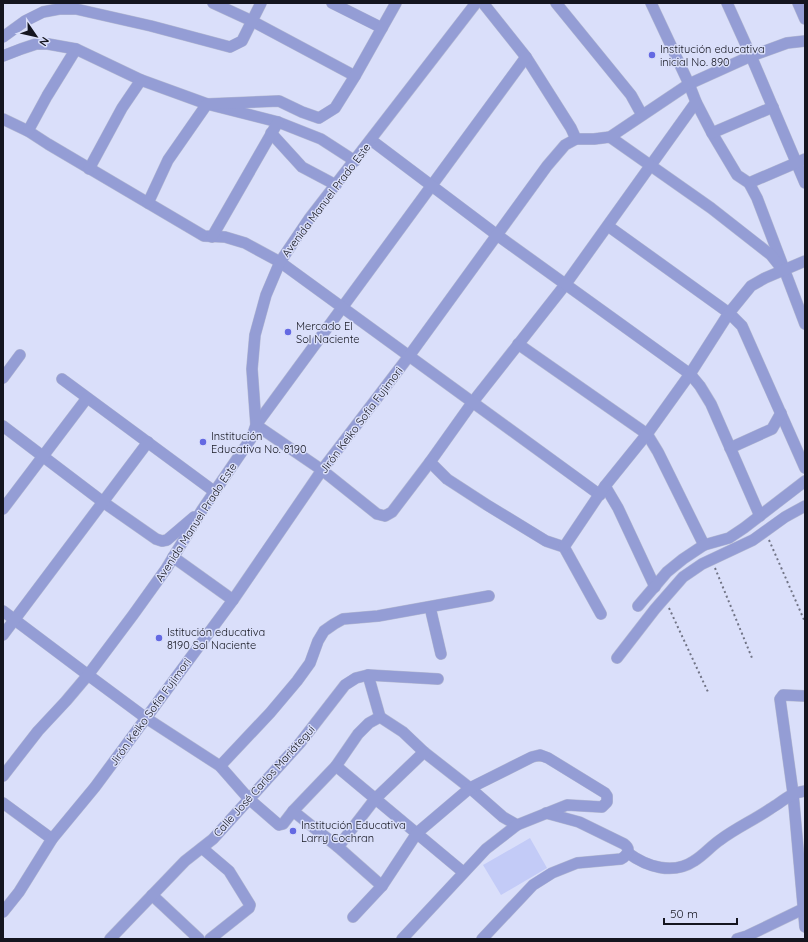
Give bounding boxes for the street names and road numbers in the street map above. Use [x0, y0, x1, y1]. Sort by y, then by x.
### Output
street label: Avenida Manuel Prado Este [279, 140, 373, 260]
street label: Jirón Keiko Sofia Fujimori [316, 364, 406, 476]
street label: Avenida Manuel Prado Este [152, 460, 240, 584]
street label: Jirón Keiko Sofia Fujimori [106, 655, 194, 769]
street label: Calle José Carlos Mariátegui [210, 722, 318, 840]

